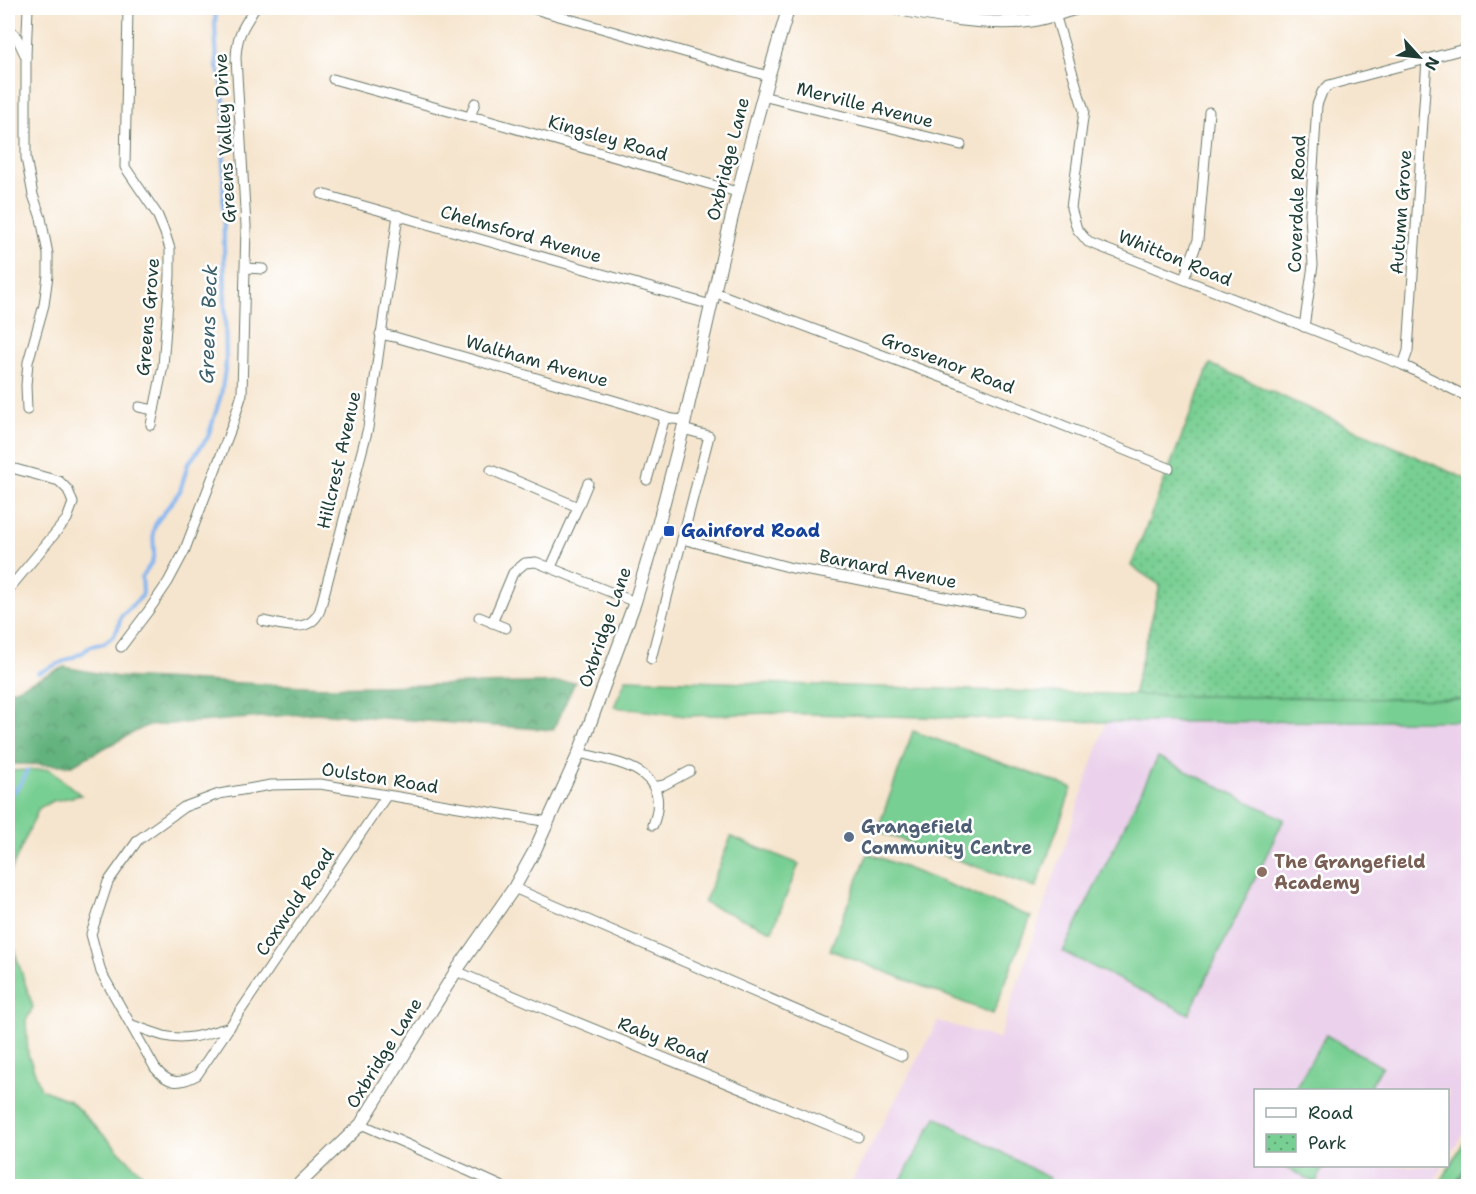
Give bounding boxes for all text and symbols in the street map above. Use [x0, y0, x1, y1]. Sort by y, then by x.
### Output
north arrow [1389, 27, 1449, 87]
street label: Greens Valley Drive [209, 52, 241, 224]
text: N [1420, 53, 1444, 74]
street label: Merville Avenue [794, 76, 936, 134]
street label: Oxbridge Lane [701, 95, 755, 223]
street label: Kingsley Road [545, 109, 671, 167]
street label: Coverdale Road [1283, 135, 1311, 273]
street label: Autumn Grove [1385, 149, 1417, 275]
street label: Chelmsford Avenue [438, 199, 604, 269]
street label: Whitton Road [1114, 224, 1236, 292]
street label: Greens Grove [131, 257, 165, 377]
water label: Greens Beck [193, 263, 223, 384]
street label: Grosvenor Road [878, 326, 1018, 400]
street label: Waltham Avenue [463, 329, 611, 393]
street label: Hillcrest Avenue [311, 389, 367, 531]
place label: Gainford Road [681, 519, 820, 543]
marker: Gainford Road [662, 524, 676, 538]
street label: Barnard Avenue [817, 544, 959, 594]
street label: Oxbridge Lane [573, 563, 637, 691]
street label: Oulston Road [320, 757, 440, 799]
place label: Grangefield Community Centre [861, 815, 1032, 860]
marker: Grangefield Community Centre [842, 830, 856, 844]
street label: Coxwold Road [250, 843, 340, 961]
place label: The Grangefield Academy [1274, 850, 1426, 895]
marker: The Grangefield Academy [1255, 865, 1269, 879]
street label: Oxbridge Lane [340, 993, 428, 1113]
street label: Raby Road [614, 1011, 712, 1069]
legend [1254, 1089, 1449, 1167]
text: Road [1308, 1101, 1353, 1125]
text: Park [1308, 1131, 1347, 1155]

